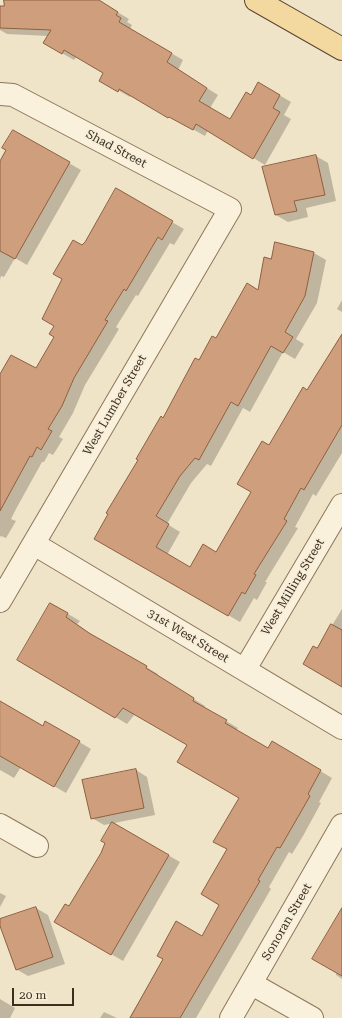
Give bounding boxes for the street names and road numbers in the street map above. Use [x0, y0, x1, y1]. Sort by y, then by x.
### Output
street label: Shad Street [83, 127, 149, 171]
street label: West Lumber Street [80, 352, 150, 458]
street label: West Milling Street [259, 536, 327, 638]
street label: 31st West Street [145, 606, 231, 666]
street label: Sonoran Street [259, 881, 315, 963]

